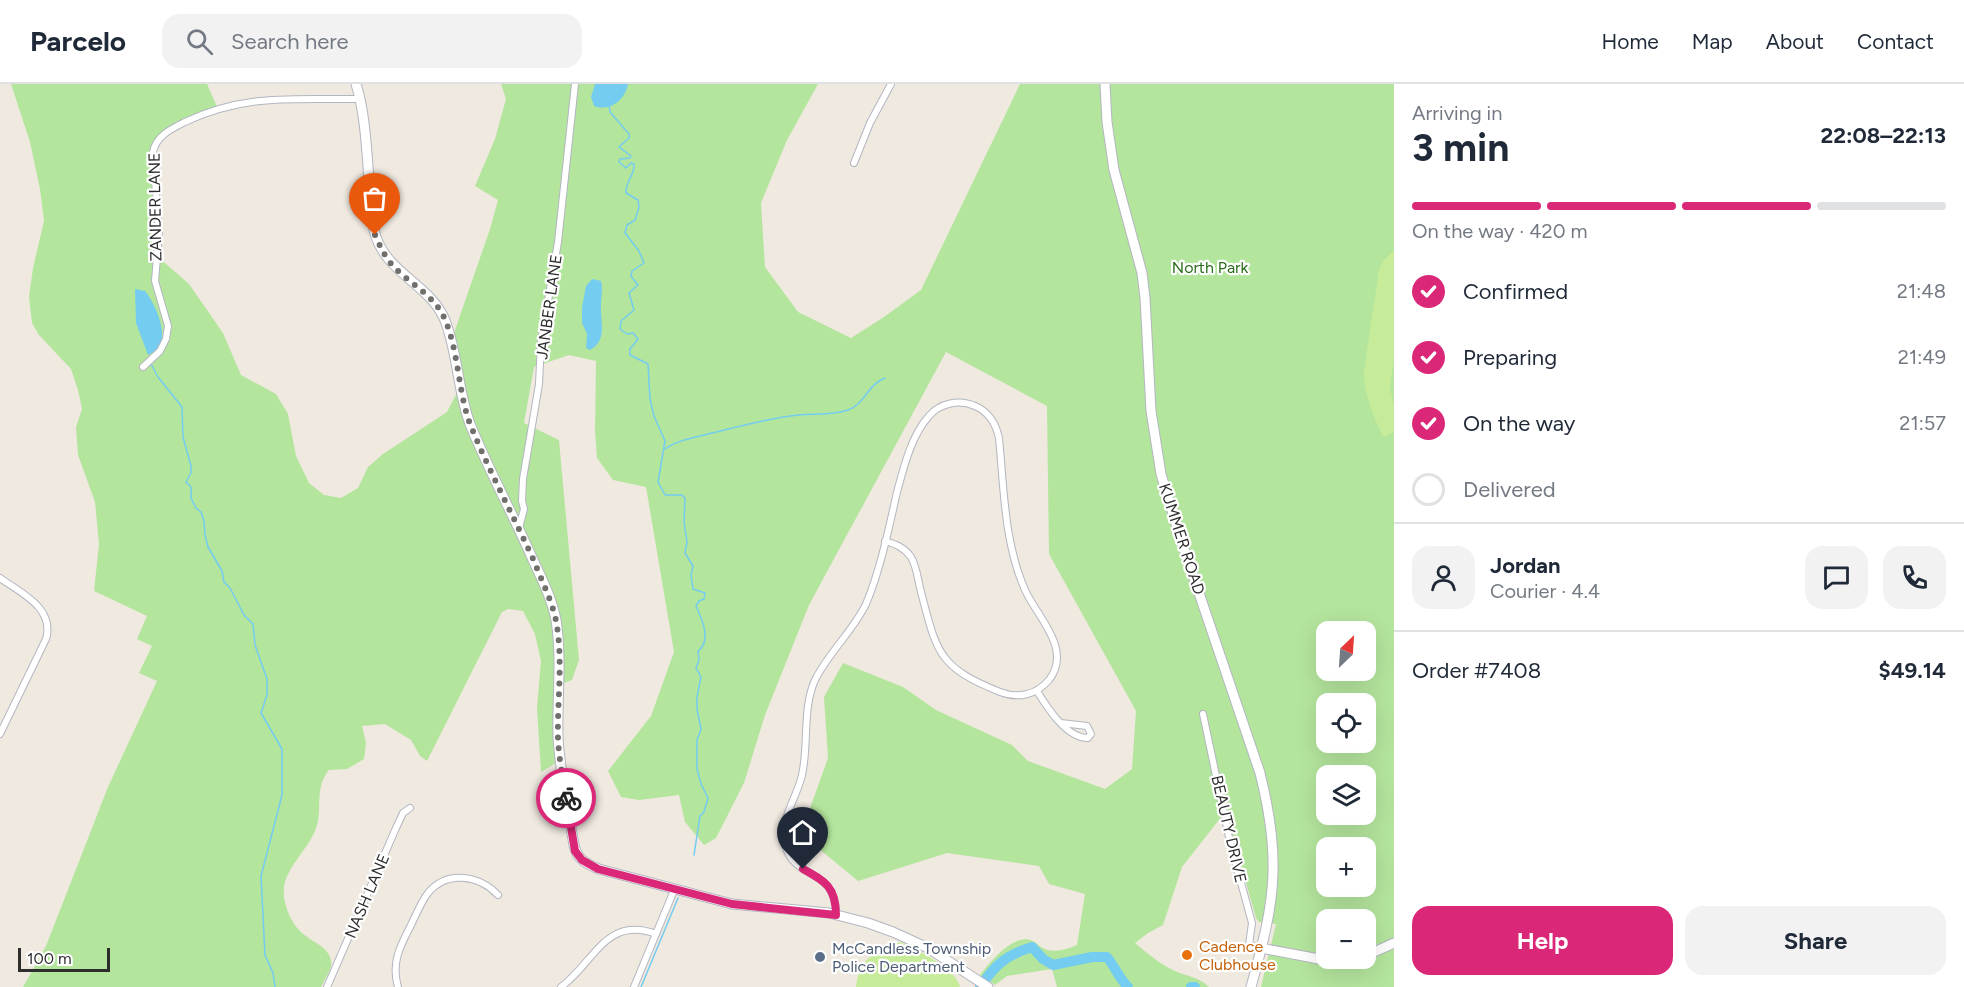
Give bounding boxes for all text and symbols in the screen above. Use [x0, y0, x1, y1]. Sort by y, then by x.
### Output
search box [162, 14, 582, 68]
text: Parcelo [30, 24, 126, 58]
icon: search [183, 25, 216, 58]
text: Search here [231, 28, 349, 55]
text: Home [1602, 29, 1659, 54]
text: Map [1692, 29, 1733, 54]
text: About [1766, 29, 1824, 54]
text: Contact [1857, 29, 1934, 54]
text: Arriving in [1412, 101, 1502, 125]
text: 22:08–22:13 [1820, 122, 1946, 149]
text: 3 min [1412, 124, 1509, 171]
street label: ZANDER LANE [145, 152, 165, 262]
pin [349, 173, 400, 235]
icon: bag [358, 182, 391, 215]
text: On the way · 420 m [1412, 219, 1588, 243]
street label: JANBER LANE [532, 253, 566, 361]
park label: North Park [1172, 258, 1248, 277]
icon: check [1412, 275, 1445, 308]
text: Confirmed [1463, 278, 1568, 305]
text: 21:48 [1897, 279, 1946, 303]
icon: check [1412, 341, 1445, 374]
text: Preparing [1463, 344, 1557, 371]
text: 21:49 [1898, 345, 1946, 369]
icon: check [1412, 407, 1445, 440]
text: On the way [1463, 410, 1575, 437]
text: 21:57 [1899, 411, 1946, 435]
text: Delivered [1463, 476, 1556, 503]
street label: KUMMER ROAD [1155, 481, 1209, 597]
button: person [1412, 546, 1475, 609]
button: chat [1805, 546, 1868, 609]
button: phone [1883, 546, 1946, 609]
text: Jordan [1490, 552, 1561, 579]
text: Courier · 4.4 [1490, 579, 1600, 603]
north arrow [1316, 621, 1376, 681]
map controls [1316, 621, 1376, 969]
text: Order #7408 [1412, 657, 1541, 684]
text: $49.14 [1878, 657, 1946, 684]
button: locate [1316, 693, 1376, 753]
button: layers [1316, 765, 1376, 825]
courier [536, 768, 596, 828]
street label: BEAUTY DRIVE [1207, 773, 1251, 885]
icon: bike [550, 782, 583, 815]
pin [777, 807, 828, 869]
icon: home [786, 816, 819, 849]
button: + [1316, 837, 1376, 897]
street label: NASH LANE [341, 851, 393, 941]
button: Help [1412, 906, 1673, 975]
button: Share [1685, 906, 1946, 975]
button: − [1316, 909, 1376, 969]
place label: Cadence Clubhouse [1199, 937, 1276, 974]
place label: McCandless Township Police Department [832, 939, 991, 976]
scale bar [18, 945, 110, 972]
marker: Cadence Clubhouse [1180, 948, 1194, 962]
text: 100 m [27, 949, 72, 968]
marker: McCandless Township Police Department [813, 950, 827, 964]

